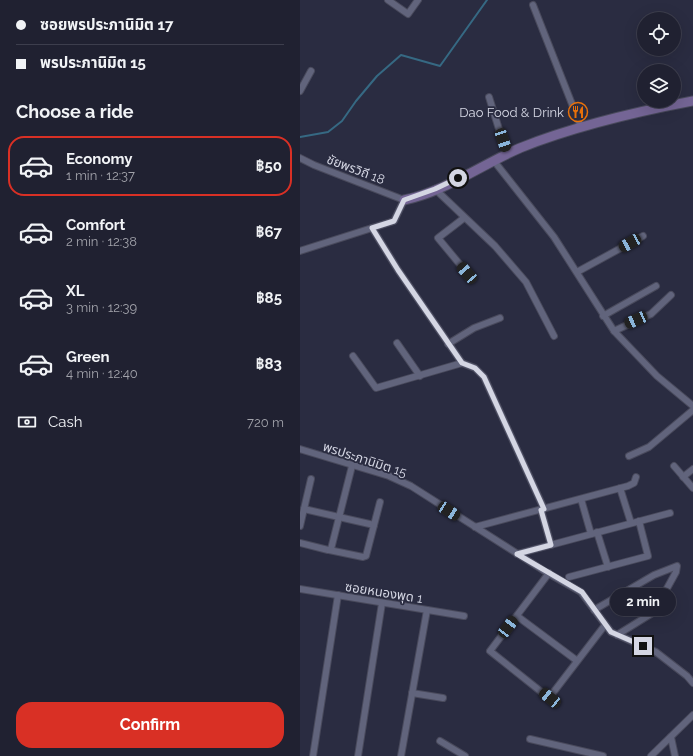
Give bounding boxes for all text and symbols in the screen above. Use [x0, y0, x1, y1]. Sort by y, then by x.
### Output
map controls [637, 12, 681, 108]
button: locate [637, 12, 681, 56]
text: ซอยพรประภานิมิต 17 [40, 16, 173, 34]
text: พรประภานิมิต 15 [40, 54, 146, 72]
button: layers [637, 64, 681, 108]
text: Choose a ride [16, 101, 134, 122]
restaurant icon: Dao Food & Drink [567, 101, 589, 123]
place label: Dao Food & Drink [459, 105, 564, 120]
car [494, 127, 512, 153]
icon: car [18, 148, 54, 184]
text: Economy [66, 150, 133, 168]
street label: ชัยพรวิถี 18 [325, 152, 387, 188]
text: ฿50 [256, 157, 282, 175]
text: 1 min · 12:37 [66, 168, 135, 183]
route start [449, 169, 467, 187]
icon: car [18, 214, 54, 250]
text: Comfort [66, 216, 125, 234]
text: ฿67 [256, 223, 282, 241]
car [617, 232, 643, 254]
text: 2 min · 12:38 [66, 234, 137, 249]
car [455, 260, 479, 286]
icon: car [18, 280, 54, 316]
text: XL [66, 282, 84, 300]
text: ฿85 [256, 289, 282, 307]
text: 3 min · 12:39 [66, 300, 137, 315]
car [623, 310, 649, 330]
icon: car [18, 346, 54, 382]
text: Green [66, 348, 110, 366]
text: ฿83 [256, 355, 282, 373]
text: 4 min · 12:40 [66, 366, 138, 381]
icon: cash [16, 411, 38, 433]
text: Cash [48, 413, 82, 431]
text: 720 m [247, 415, 284, 430]
street label: พรประภานิมิต 15 [321, 439, 409, 480]
car [436, 499, 462, 523]
street label: ซอยหนองพุด 1 [344, 579, 424, 606]
callout: 2 min [610, 588, 676, 616]
text: 2 min [626, 594, 660, 609]
car [496, 614, 520, 640]
route end [634, 637, 652, 655]
car [537, 686, 563, 710]
button: Confirm [16, 702, 284, 748]

